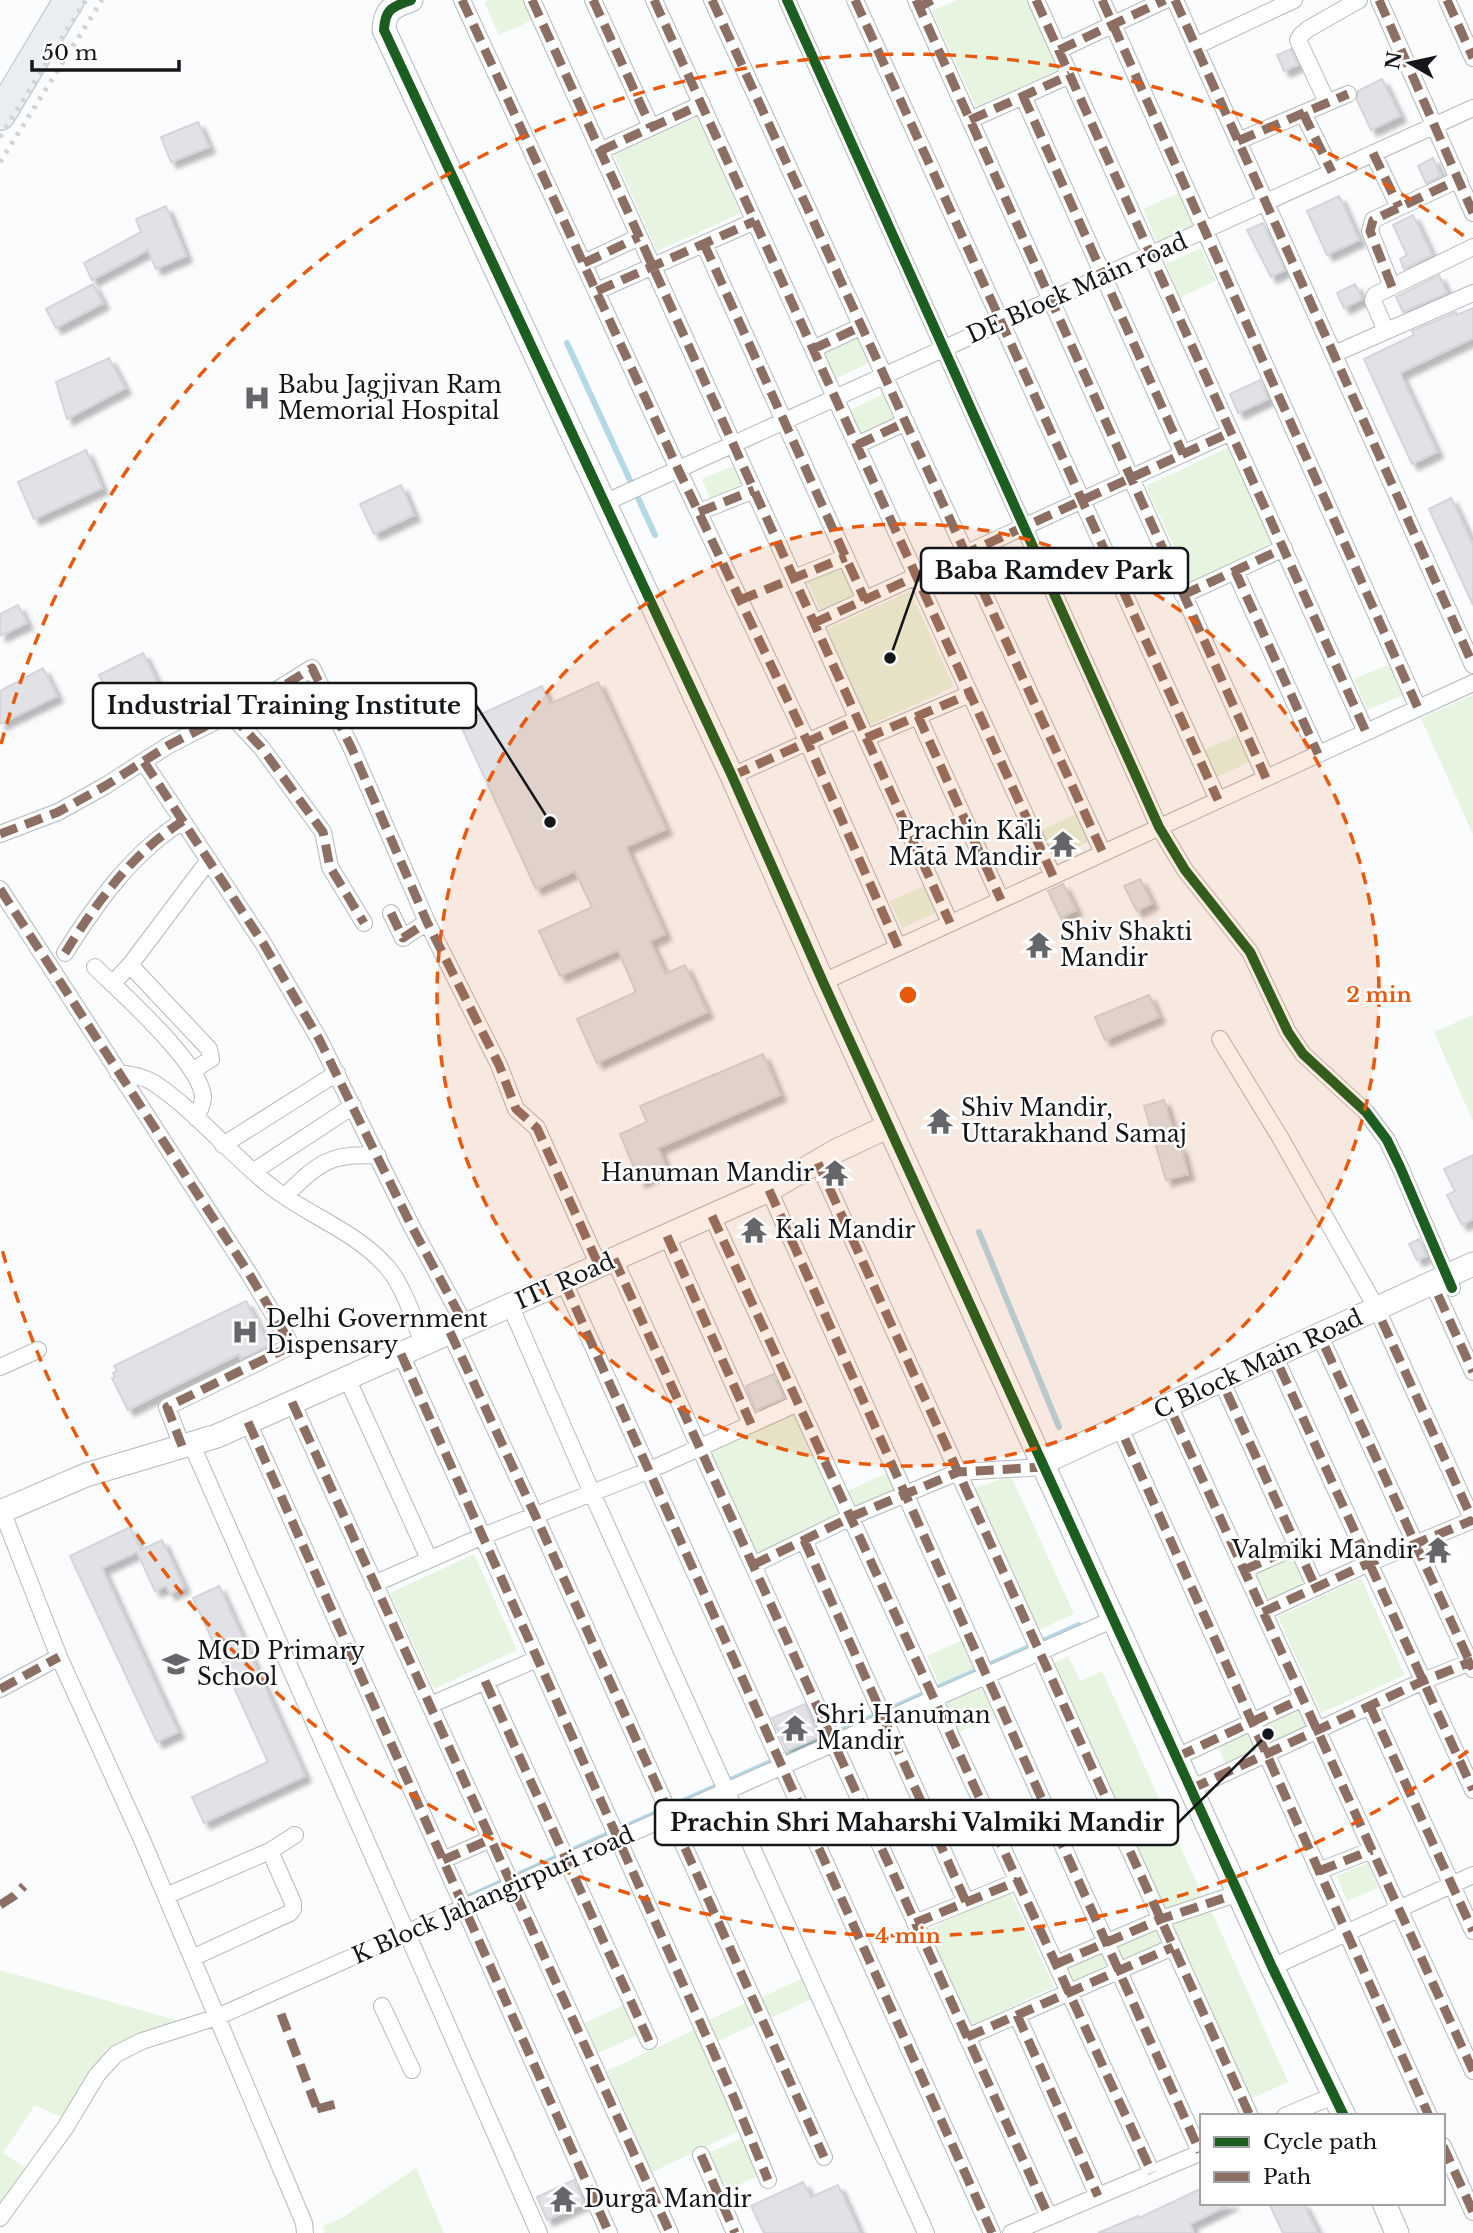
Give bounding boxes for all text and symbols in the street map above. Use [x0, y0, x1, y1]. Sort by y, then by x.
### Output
scale bar [32, 28, 178, 72]
north arrow [1375, 28, 1445, 98]
text: 50 m [42, 40, 98, 66]
text: N [1381, 50, 1406, 71]
street label: DE Block Main road [962, 227, 1192, 349]
place label: Babu Jagjivan Ram Memorial Hospital [278, 371, 502, 425]
hospital icon: Babu Jagjivan Ram Memorial Hospital [242, 383, 272, 413]
callout: Baba Ramdev Park [921, 548, 1188, 593]
text: Baba Ramdev Park [935, 556, 1174, 585]
callout: Industrial Training Institute [93, 683, 476, 728]
text: Industrial Training Institute [107, 691, 461, 720]
place label: Prachin Kāli Mātā Mandir [888, 817, 1042, 871]
temple icon: Prachin Kāli Mātā Mandir [1048, 829, 1078, 859]
place label: Shiv Shakti Mandir [1060, 918, 1193, 972]
temple icon: Shiv Shakti Mandir [1024, 930, 1054, 960]
text: 2 min [1346, 982, 1412, 1008]
centre of rings [896, 983, 920, 1007]
place label: Shiv Mandir, Uttarakhand Samaj [961, 1094, 1187, 1148]
temple icon: Shiv Mandir, Uttarakhand Samaj [925, 1106, 955, 1136]
temple icon: Hanuman Mandir [820, 1158, 850, 1188]
place label: Hanuman Mandir [601, 1159, 814, 1187]
temple icon: Kali Mandir [739, 1215, 769, 1245]
place label: Kali Mandir [775, 1216, 916, 1244]
street label: ITI Road [511, 1247, 619, 1315]
street label: C Block Main Road [1149, 1303, 1367, 1425]
place label: Delhi Government Dispensary [266, 1305, 488, 1359]
hospital icon: Delhi Government Dispensary [230, 1317, 260, 1347]
temple icon: Valmiki Mandir [1423, 1535, 1453, 1565]
place label: Valmiki Mandir [1231, 1536, 1417, 1564]
place label: MCD Primary School [197, 1637, 365, 1691]
school or university icon: MCD Primary School [161, 1649, 191, 1679]
place label: Shri Hanuman Mandir [816, 1701, 991, 1755]
temple icon: Shri Hanuman Mandir [780, 1713, 810, 1743]
callout: Prachin Shri Maharshi Valmiki Mandir [655, 1800, 1178, 1845]
text: Prachin Shri Maharshi Valmiki Mandir [670, 1808, 1164, 1837]
street label: K Block Jahangirpuri road [348, 1820, 638, 1970]
text: 4 min [875, 1923, 941, 1949]
legend [1200, 2114, 1445, 2205]
text: Cycle path [1263, 2129, 1377, 2155]
text: Path [1263, 2164, 1311, 2190]
temple icon: Durga Mandir [548, 2184, 578, 2214]
place label: Durga Mandir [584, 2185, 752, 2213]

